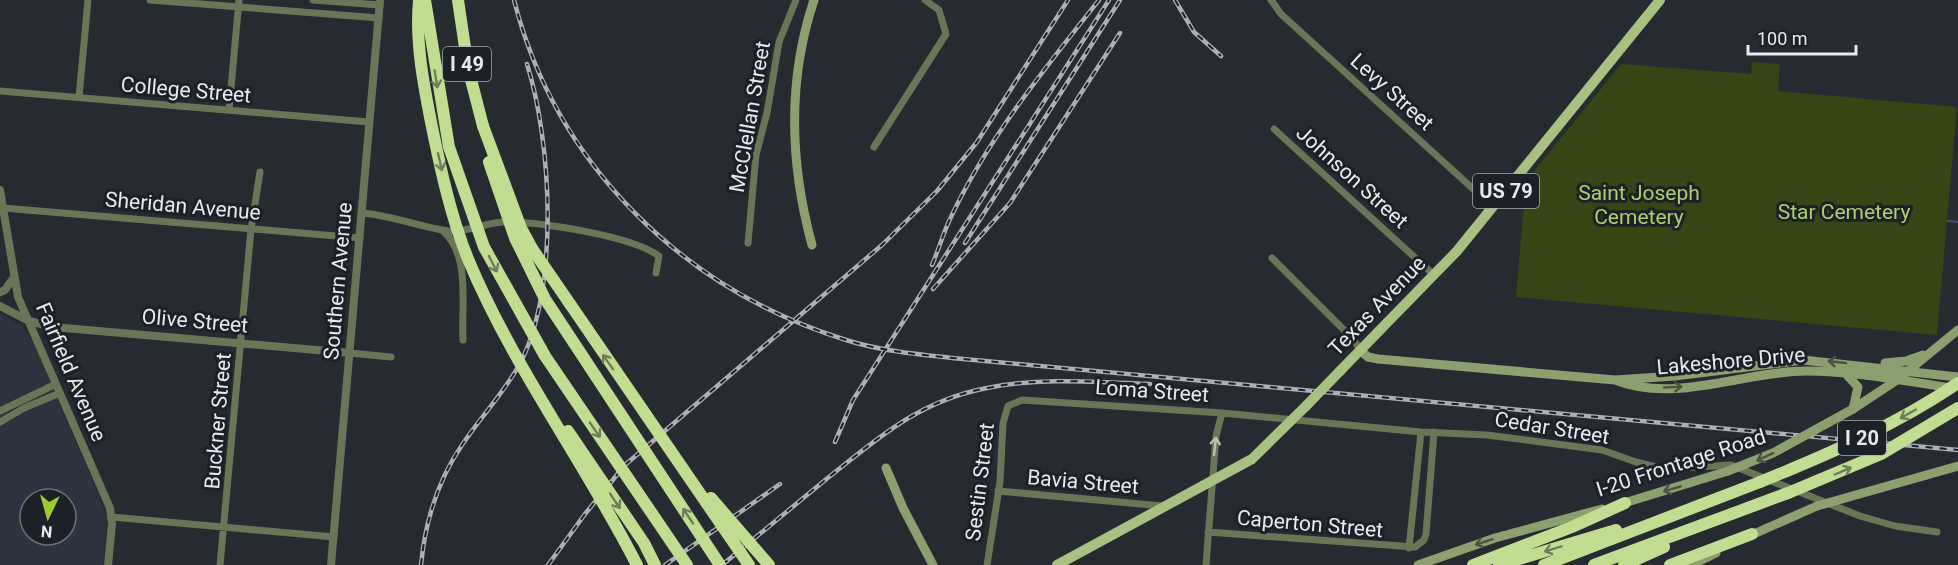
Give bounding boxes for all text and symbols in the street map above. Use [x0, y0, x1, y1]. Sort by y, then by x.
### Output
scale bar [1748, 18, 1856, 56]
text: 100 m [1757, 28, 1808, 49]
street label: McClellan Street [725, 39, 775, 194]
road number: I 49 [443, 47, 491, 81]
street label: Levy Street [1346, 49, 1438, 135]
one-way arrow [431, 68, 442, 88]
street label: College Street [120, 72, 252, 108]
street label: Johnson Street [1291, 121, 1413, 233]
one-way arrow [435, 151, 446, 171]
road number: US 79 [1473, 174, 1539, 208]
park label: Saint Joseph Cemetery [1578, 181, 1700, 229]
street label: Sheridan Avenue [104, 187, 262, 225]
park label: Star Cemetery [1778, 200, 1910, 224]
street label: Southern Avenue [319, 201, 357, 361]
street label: Texas Avenue [1323, 251, 1431, 361]
one-way arrow [488, 255, 499, 273]
street label: Fairfield Avenue [31, 299, 111, 445]
street label: Olive Street [141, 304, 249, 338]
street label: Lakeshore Drive [1656, 343, 1806, 379]
street label: Buckner Street [200, 352, 236, 490]
one-way arrow [602, 354, 615, 370]
one-way arrow [1828, 356, 1848, 367]
street label: Loma Street [1094, 375, 1210, 407]
one-way arrow [1662, 382, 1682, 393]
street label: Cedar Street [1493, 407, 1611, 449]
one-way arrow [1900, 408, 1917, 420]
one-way arrow [589, 421, 601, 438]
road number: I 20 [1838, 421, 1886, 455]
street label: Sestin Street [961, 422, 999, 542]
street label: I-20 Frontage Road [1593, 424, 1769, 502]
one-way arrow [1210, 437, 1221, 457]
one-way arrow [1757, 452, 1775, 463]
street label: Bavia Street [1026, 465, 1140, 499]
one-way arrow [1833, 465, 1851, 476]
one-way arrow [1663, 484, 1682, 495]
north arrow [18, 487, 78, 547]
one-way arrow [609, 492, 622, 509]
street label: Caperton Street [1236, 506, 1384, 542]
one-way arrow [682, 509, 694, 525]
text: N [40, 521, 53, 541]
one-way arrow [1475, 537, 1494, 548]
one-way arrow [1544, 544, 1563, 555]

